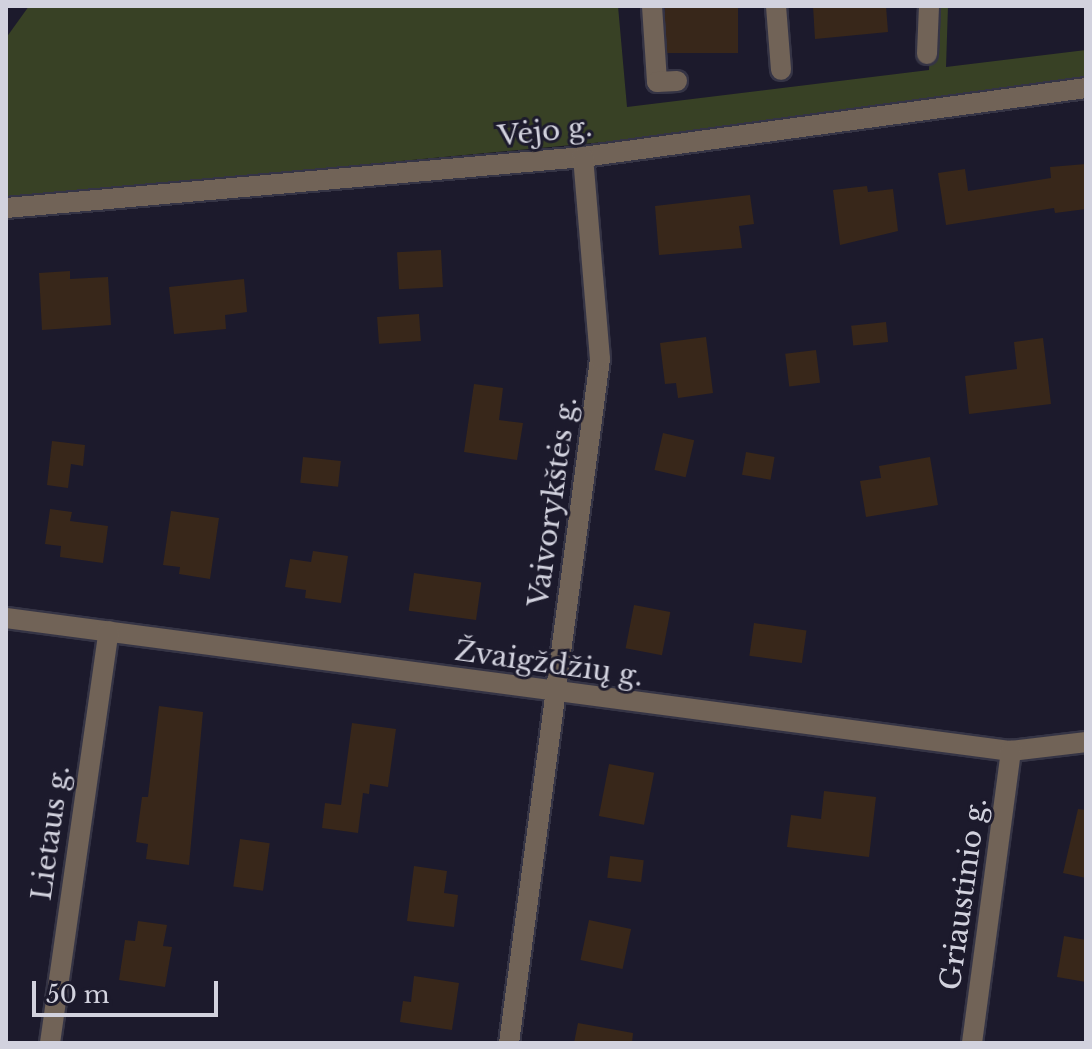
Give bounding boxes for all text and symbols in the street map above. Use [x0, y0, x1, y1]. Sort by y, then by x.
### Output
street label: Vėjo g. [496, 110, 594, 154]
street label: Vaivorykštės g. [522, 395, 584, 609]
street label: Žvaigždžių g. [453, 634, 645, 694]
street label: Lietaus g. [25, 763, 77, 903]
street label: Griaustinio g. [934, 796, 994, 992]
scale bar [36, 965, 222, 1015]
text: 50 m [46, 980, 109, 1009]

